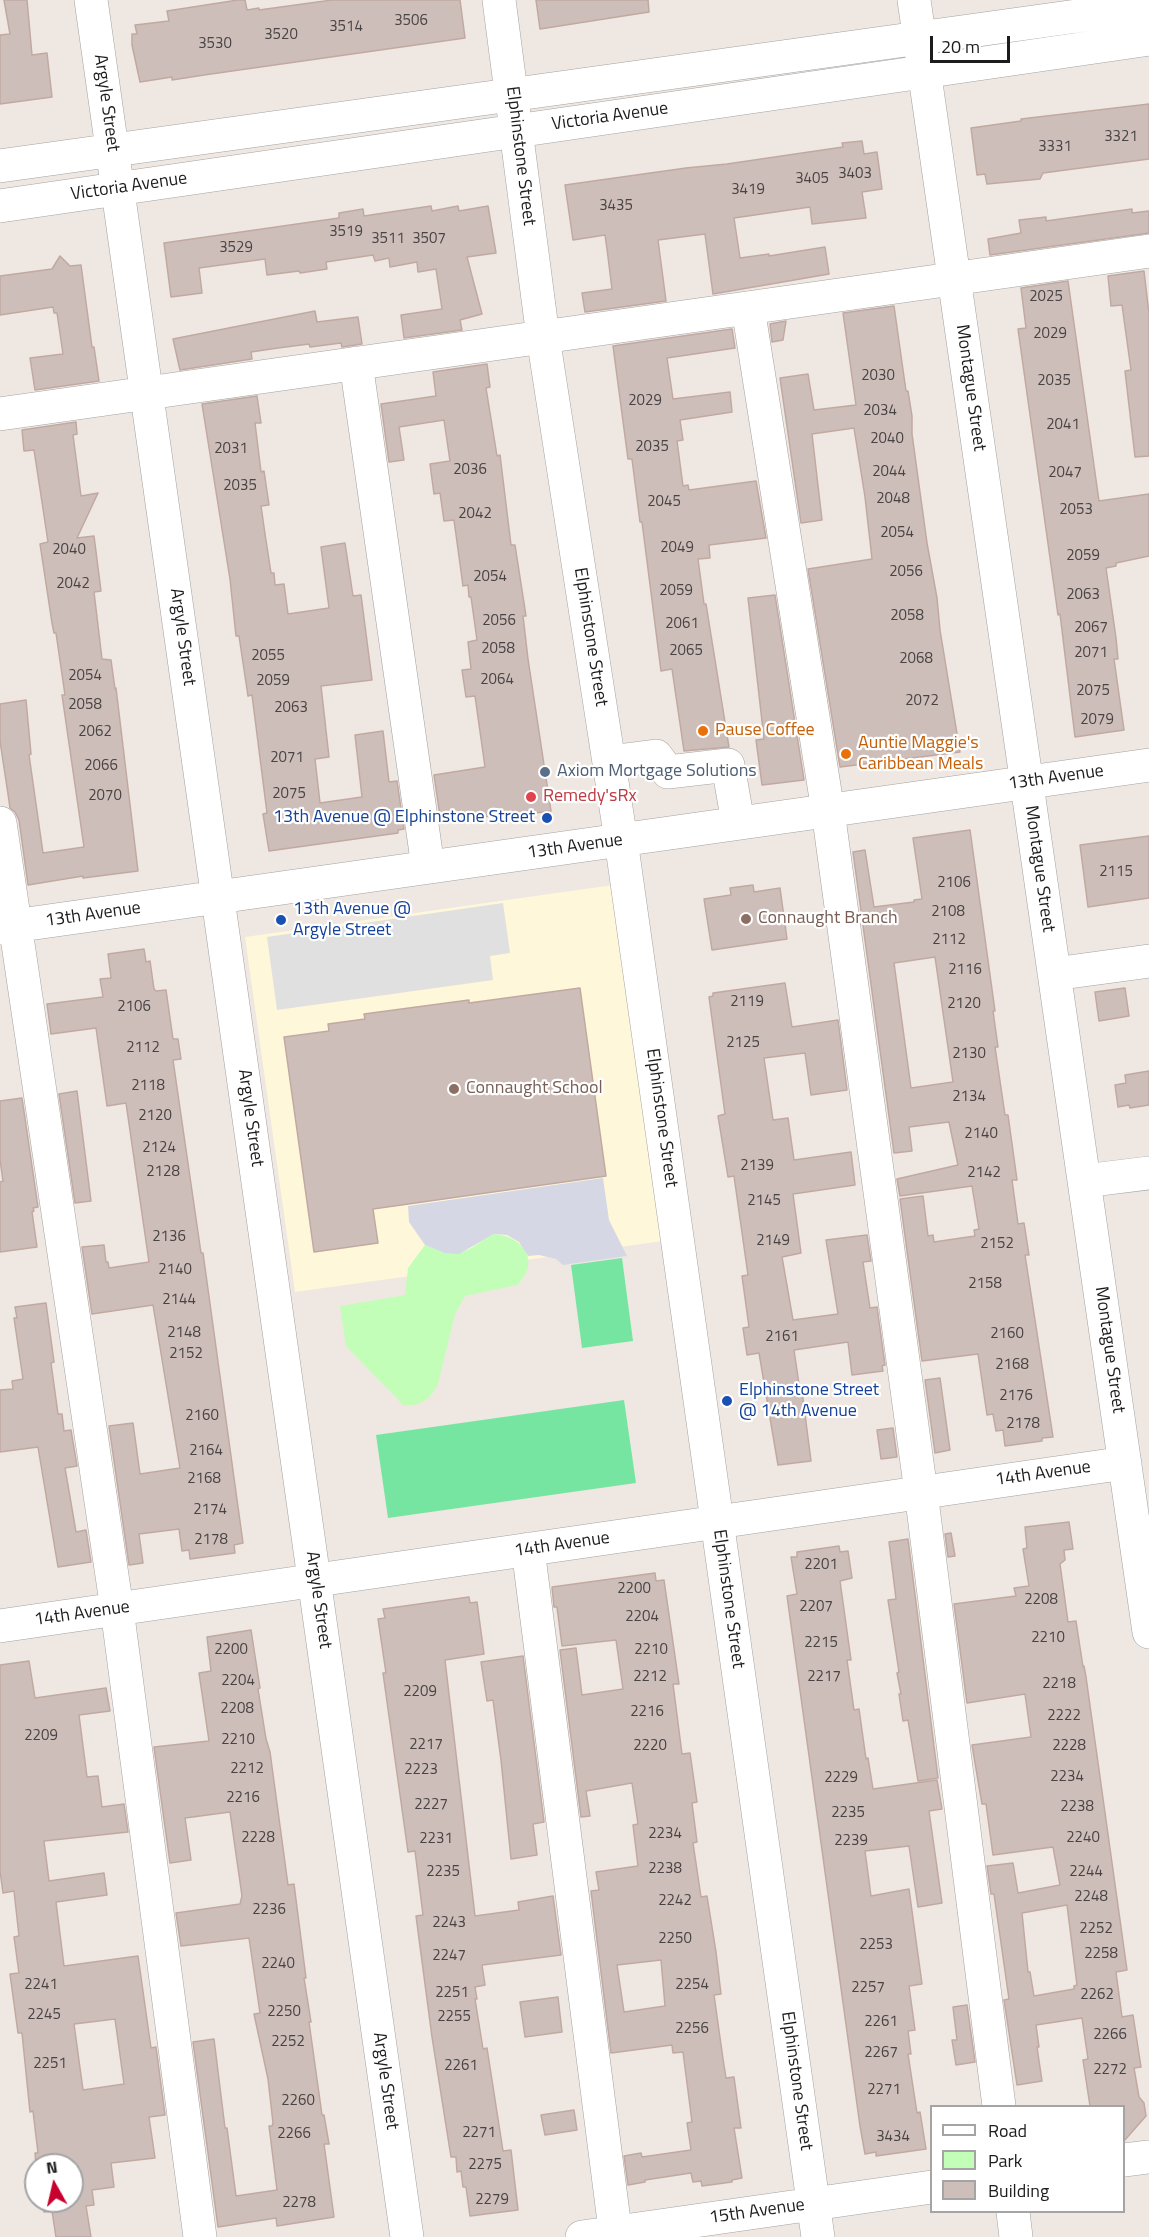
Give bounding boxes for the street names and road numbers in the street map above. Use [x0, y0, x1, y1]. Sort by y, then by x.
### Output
street label: Argyle Street [88, 53, 124, 153]
street label: Elphinstone Street [501, 85, 539, 227]
street label: Victoria Avenue [550, 98, 670, 136]
street label: Victoria Avenue [69, 168, 189, 206]
street label: Montague Street [950, 323, 990, 453]
street label: Elphinstone Street [568, 566, 612, 708]
street label: Argyle Street [164, 587, 200, 687]
street label: 13th Avenue [1007, 761, 1105, 795]
street label: Montague Street [1019, 804, 1059, 934]
street label: 13th Avenue [526, 830, 624, 864]
street label: 13th Avenue [44, 898, 142, 932]
street label: Elphinstone Street [641, 1047, 681, 1189]
street label: Argyle Street [232, 1068, 268, 1168]
street label: Montague Street [1089, 1285, 1129, 1415]
street label: 14th Avenue [994, 1457, 1092, 1491]
street label: 14th Avenue [513, 1528, 611, 1562]
street label: Elphinstone Street [708, 1528, 748, 1670]
street label: Argyle Street [300, 1550, 336, 1650]
street label: 14th Avenue [33, 1597, 131, 1631]
street label: Elphinstone Street [776, 2010, 816, 2152]
street label: Argyle Street [367, 2031, 403, 2131]
street label: 15th Avenue [708, 2195, 806, 2229]

